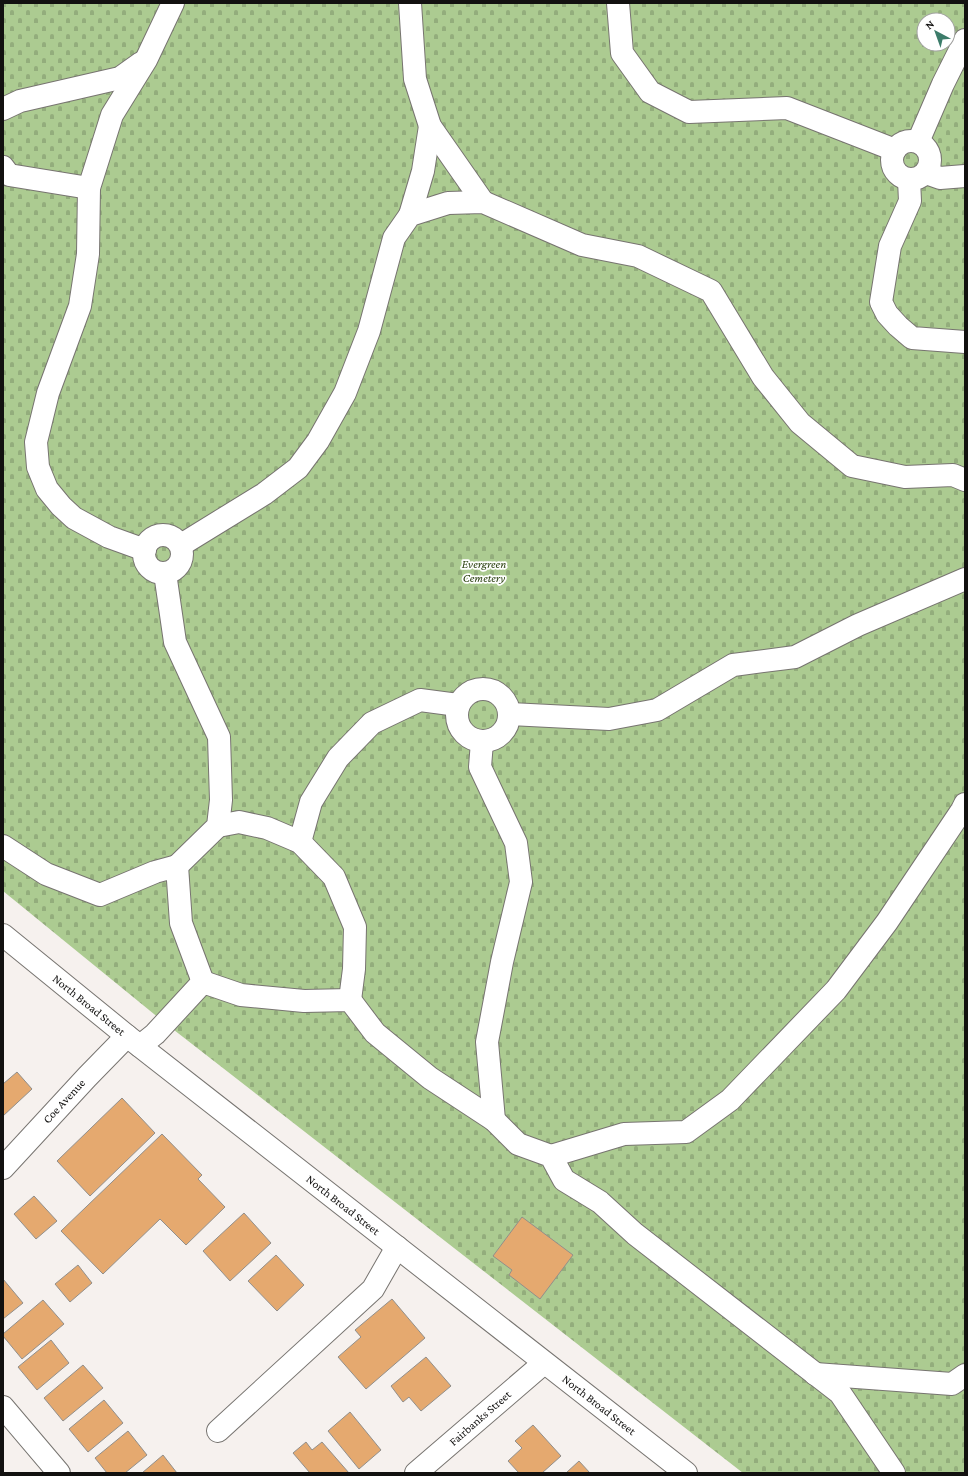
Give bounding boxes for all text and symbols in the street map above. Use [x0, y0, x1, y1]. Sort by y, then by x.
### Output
north arrow [916, 12, 956, 52]
text: N [923, 17, 937, 31]
park label: Evergreen Cemetery [462, 557, 506, 585]
street label: North Broad Street [50, 971, 129, 1039]
street label: Coe Avenue [40, 1076, 88, 1126]
street label: North Broad Street [303, 1172, 383, 1239]
street label: North Broad Street [559, 1372, 639, 1439]
street label: Fairbanks Street [446, 1387, 515, 1449]

